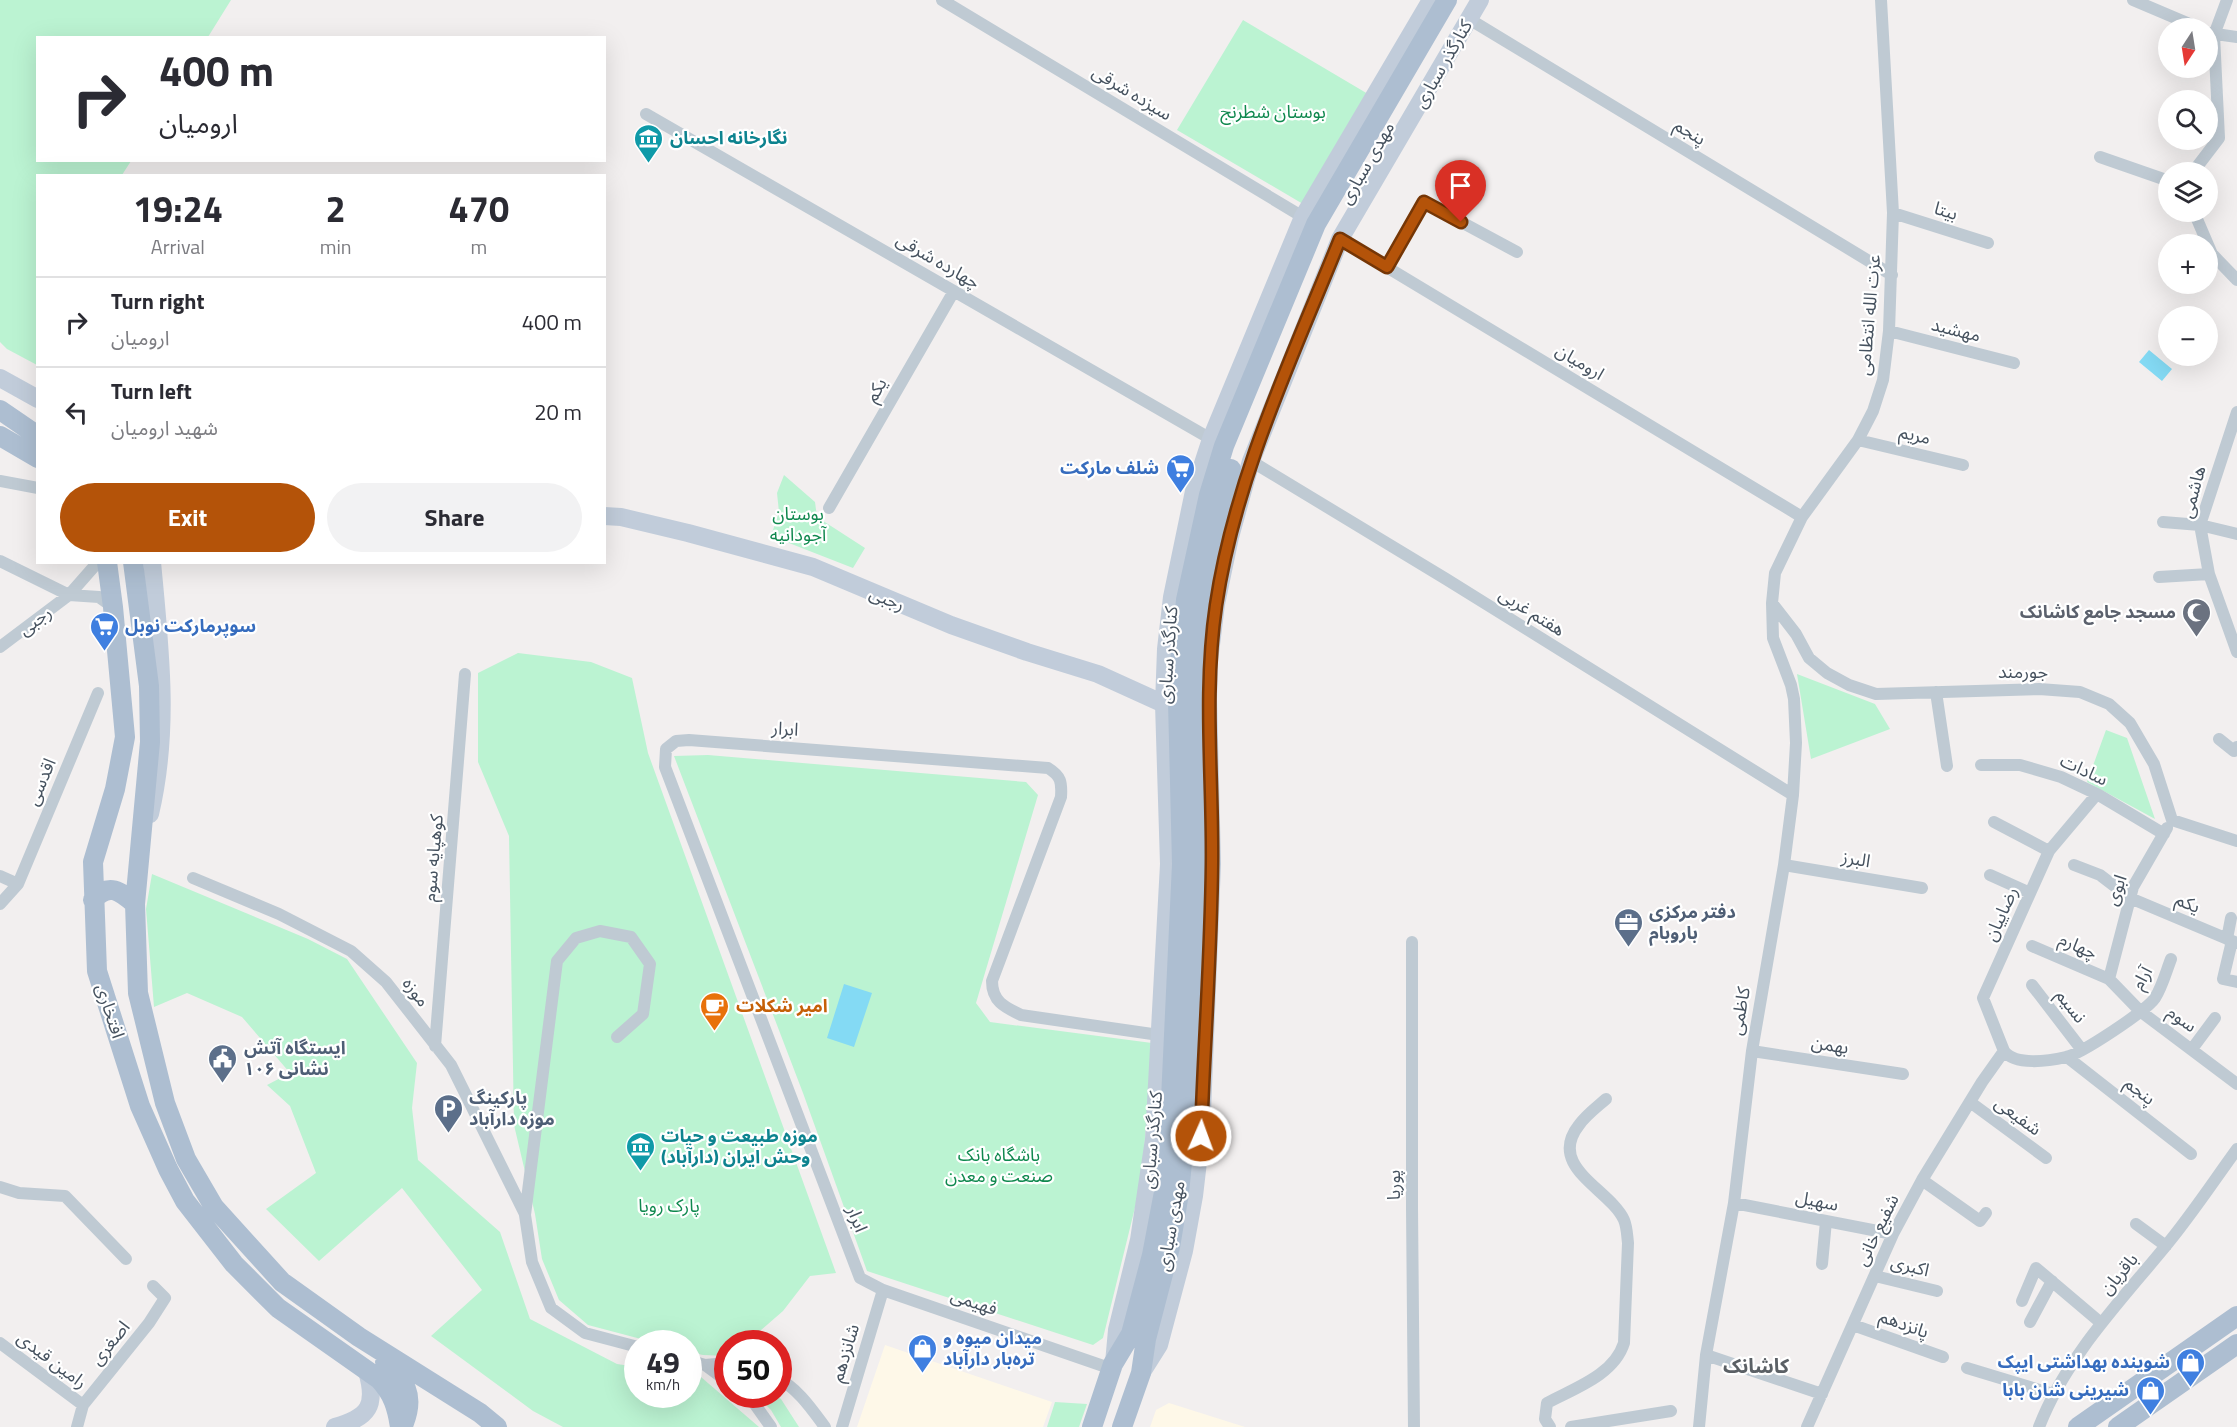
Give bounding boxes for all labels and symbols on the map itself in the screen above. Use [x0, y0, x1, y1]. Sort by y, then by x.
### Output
street label: کنارگذر سباری [1406, 14, 1479, 113]
north arrow [2158, 18, 2218, 78]
street label: سیزده شرقی [1087, 58, 1177, 127]
park label: بوستان شطرنج [1220, 98, 1326, 125]
street label: پنجم [1669, 111, 1711, 152]
street label: مهدی سباری [1332, 116, 1401, 209]
museum icon: نگارخانه احسان [633, 122, 665, 164]
place label: نگارخانه احسان [670, 124, 788, 151]
pin [1435, 160, 1486, 222]
street label: بیتا [1931, 194, 1961, 227]
street label: چهارده شرقی [891, 226, 985, 295]
street label: عزت الله انتظامی [1850, 253, 1887, 377]
street label: مهشید [1929, 310, 1984, 349]
street label: ارومیان [1551, 336, 1610, 387]
street label: یکم [858, 372, 893, 407]
street label: مریم [1897, 418, 1934, 451]
supermarket icon: شلف مارکت [1164, 452, 1196, 494]
place label: شلف مارکت [1060, 454, 1159, 481]
street label: هاشمی [2173, 463, 2212, 521]
park label: بوستان آجودانیه [770, 500, 827, 548]
street label: رجبی [865, 579, 909, 618]
street label: هفتم غربی [1494, 581, 1571, 643]
mosque icon: مسجد جامع کاشانک [2181, 596, 2213, 638]
place label: مسجد جامع کاشانک [2020, 598, 2176, 625]
street label: رجبی [12, 599, 57, 642]
street label: کنارگذر سباری [1151, 605, 1184, 705]
supermarket icon: سوپرمارکت نوبل [88, 610, 120, 652]
place label: سوپرمارکت نوبل [125, 612, 256, 639]
street label: جورمند [1998, 658, 2048, 685]
street label: ابرار [770, 714, 799, 743]
street label: سادات [2056, 747, 2113, 792]
street label: اقدسی [18, 754, 63, 810]
street label: کوهپایه سوم [415, 813, 451, 903]
street label: البرز [1839, 843, 1873, 874]
street label: ابوی [2097, 870, 2134, 909]
street label: رضاییان [1977, 882, 2025, 945]
street label: یکم [2172, 885, 2205, 920]
place label: دفتر مرکزی باروبام [1649, 898, 1736, 946]
office icon: دفتر مرکزی باروبام [1612, 906, 1644, 948]
street label: چهارم [2054, 925, 2102, 967]
street label: آرام [2124, 960, 2160, 995]
street label: موزه [396, 971, 437, 1012]
street label: افتخاری [89, 980, 132, 1042]
street label: نسیم [2049, 983, 2093, 1029]
street label: کاظمی [1722, 984, 1757, 1037]
cafe icon: امیر شکلات [699, 990, 731, 1032]
place label: امیر شکلات [736, 992, 828, 1019]
street label: سوم [2161, 998, 2203, 1040]
street label: بهمن [1809, 1028, 1851, 1061]
place label: ایستگاه آتش نشانی ۱۰۶ [244, 1034, 346, 1082]
public building icon: ایستگاه آتش نشانی ۱۰۶ [207, 1042, 239, 1084]
street label: پنجم [2119, 1070, 2162, 1111]
place label: پارکینگ موزه دارآباد [469, 1084, 555, 1132]
street label: کنارگذر سباری [1134, 1089, 1169, 1190]
street label: شفیعی [1989, 1089, 2047, 1142]
parking icon: پارکینگ موزه دارآباد [432, 1092, 464, 1134]
position arrow [1169, 1104, 1233, 1168]
place label: موزه طبیعت و حیات وحش ایران (دارآباد) [661, 1122, 818, 1170]
museum icon: موزه طبیعت و حیات وحش ایران (دارآباد) [624, 1130, 656, 1172]
park label: باشگاه بانک صنعت و معدن [945, 1141, 1053, 1189]
street label: پوریا [1380, 1170, 1407, 1200]
street label: مهدی سباری [1149, 1178, 1192, 1273]
street label: سهیل [1793, 1183, 1841, 1218]
street label: شفیع خانی [1847, 1189, 1907, 1271]
park label: پارک رویا [638, 1192, 700, 1219]
street label: ابرار [840, 1201, 875, 1236]
street label: باقریان [2093, 1247, 2144, 1301]
street label: اکبری [1888, 1248, 1932, 1283]
street label: فهیمی [947, 1281, 1001, 1322]
street label: پانزدهم [1876, 1302, 1933, 1345]
street label: اصغری [83, 1314, 136, 1371]
street label: شانزدهم [823, 1320, 866, 1385]
street label: رامین قیدی [12, 1324, 93, 1395]
place label: میدان میوه و تره‌بار دارآباد [943, 1324, 1042, 1372]
speed limit sign: 50 [714, 1330, 792, 1408]
shop icon: میدان میوه و تره‌بار دارآباد [906, 1332, 938, 1374]
shop icon: شوینده بهداشتی ایپک [2175, 1346, 2207, 1388]
place label: شوینده بهداشتی ایپک [1998, 1348, 2170, 1375]
district label: کاشانک [1723, 1350, 1790, 1381]
shop icon: شیرینی شان بابا [2134, 1374, 2166, 1416]
place label: شیرینی شان بابا [2002, 1376, 2129, 1403]

